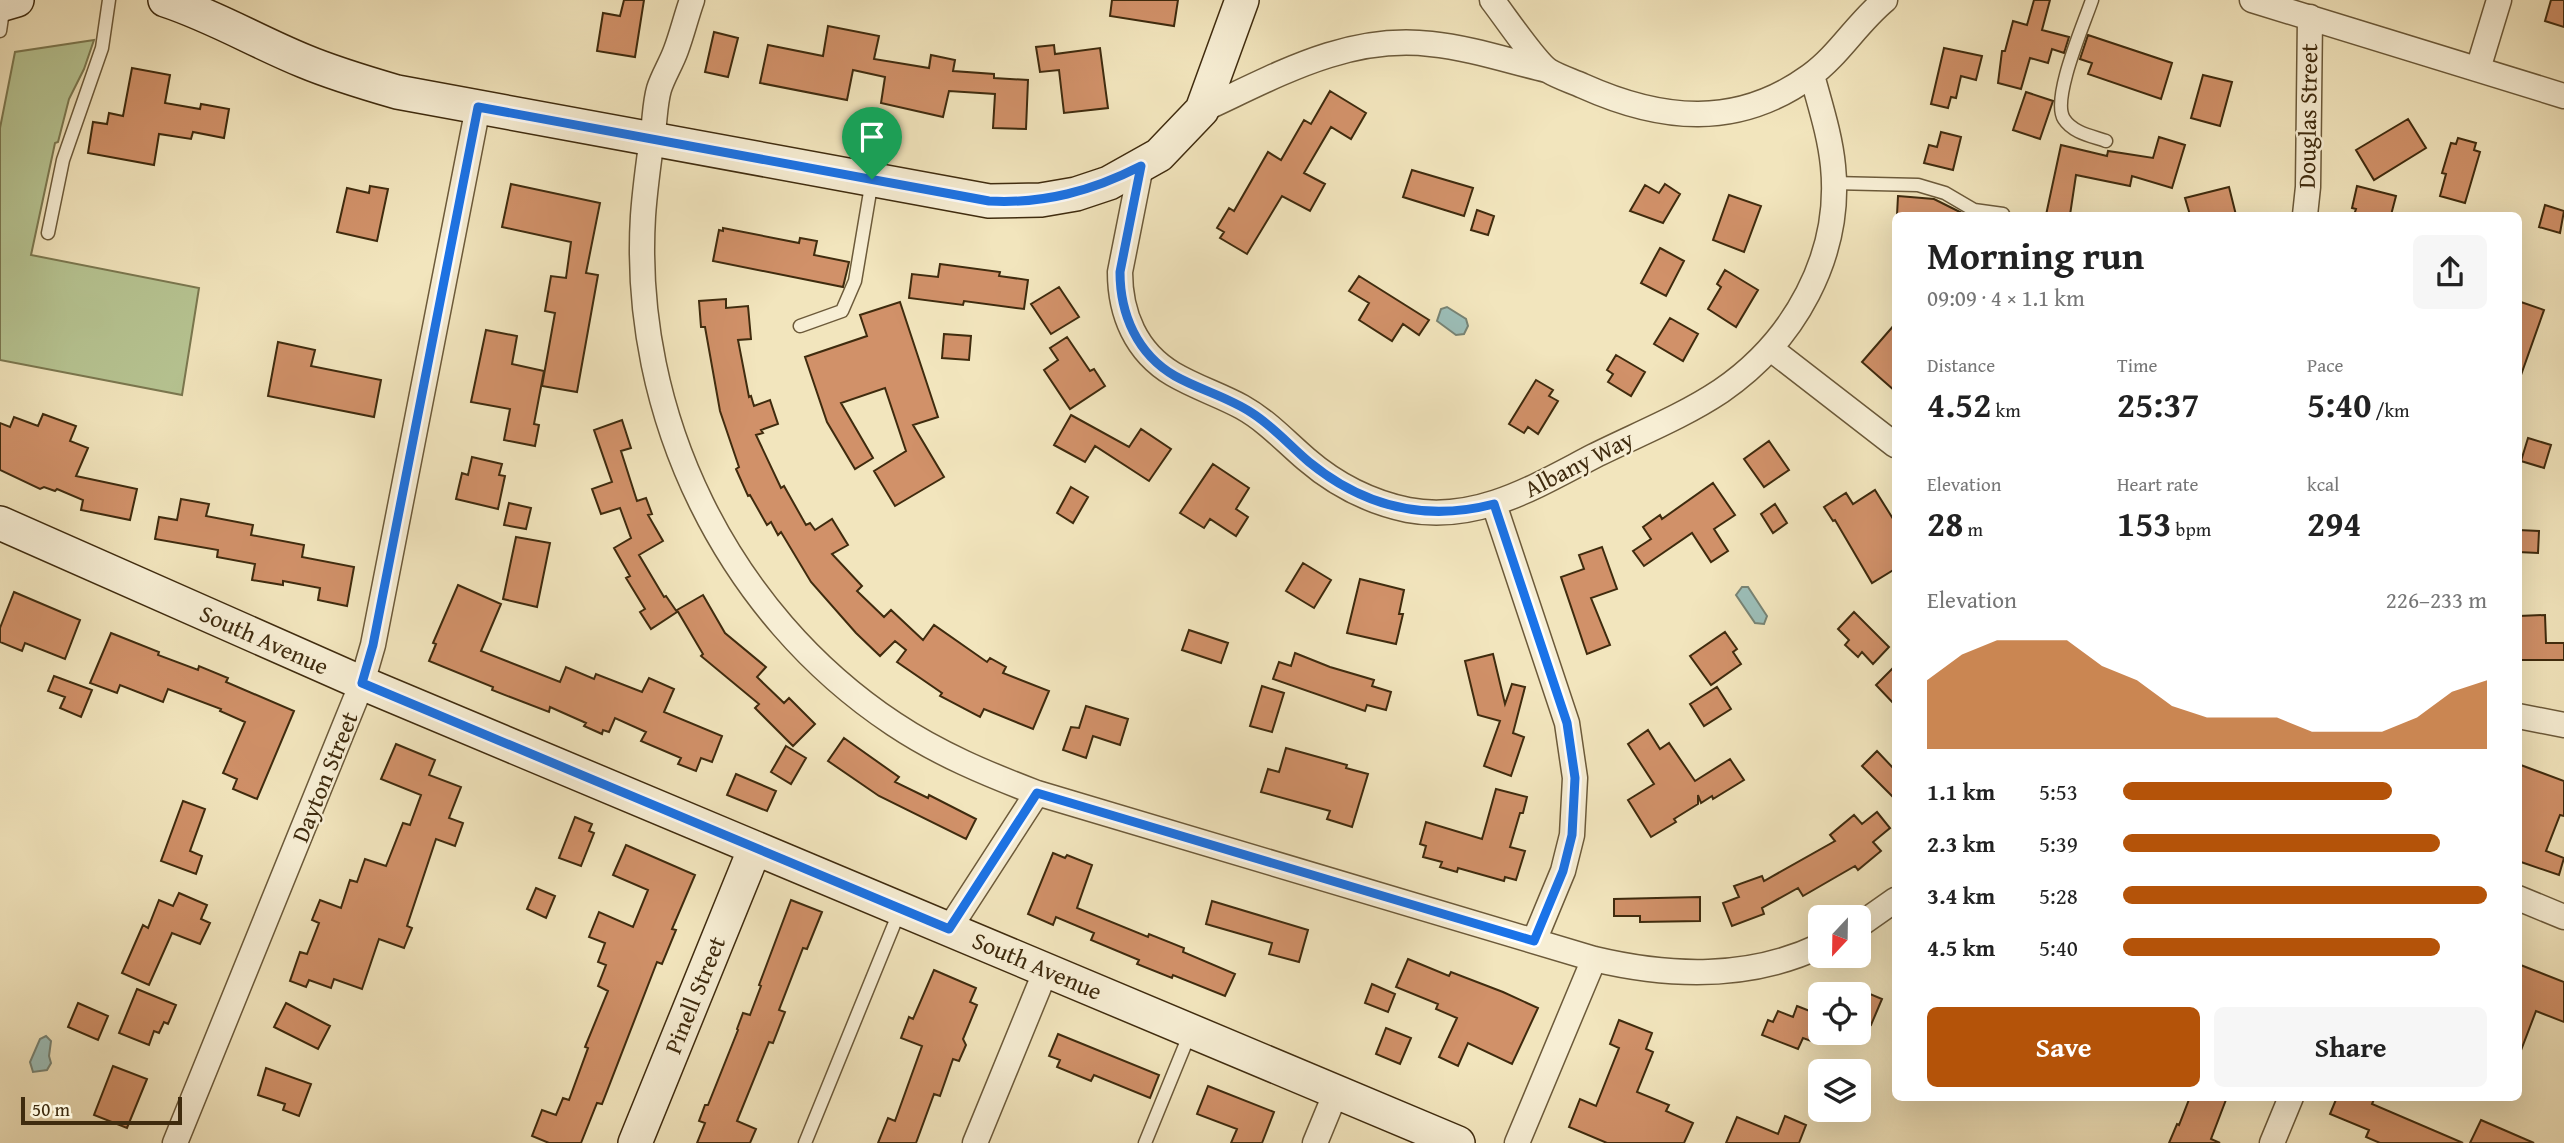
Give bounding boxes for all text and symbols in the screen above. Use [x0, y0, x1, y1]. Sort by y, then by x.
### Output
street label: Douglas Street [2289, 42, 2326, 189]
pin [842, 107, 902, 179]
icon: arrive [853, 118, 891, 156]
text: Morning run [1927, 227, 2144, 283]
button: share [2413, 235, 2487, 309]
text: 09:09 · 4 × 1.1 km [1927, 281, 2085, 314]
text: Distance [1927, 351, 1995, 379]
text: Time [2117, 351, 2157, 379]
text: Pace [2307, 351, 2344, 379]
text: 4.52 [1927, 379, 1991, 430]
text: 25:37 [2117, 379, 2199, 430]
text: 5:40 [2307, 379, 2371, 430]
text: km [1991, 396, 2021, 424]
text: /km [2371, 396, 2410, 424]
street label: Albany Way [1518, 421, 1640, 506]
text: Elevation [1927, 470, 2001, 498]
text: Heart rate [2117, 470, 2198, 498]
text: kcal [2307, 470, 2339, 498]
text: 28 [1927, 498, 1963, 549]
text: 153 [2117, 498, 2171, 549]
text: 294 [2307, 498, 2361, 549]
text: m [1963, 515, 1983, 543]
text: bpm [2171, 515, 2211, 543]
text: Elevation [1927, 583, 2017, 616]
text: 226–233 m [2386, 583, 2487, 616]
street label: South Avenue [194, 596, 334, 684]
street label: Dayton Street [282, 706, 367, 847]
text: 1.1 km [1927, 775, 1995, 808]
text: 5:53 [2039, 775, 2078, 808]
text: 2.3 km [1927, 827, 1995, 860]
text: 5:39 [2039, 827, 2078, 860]
text: 3.4 km [1927, 879, 1995, 912]
text: 5:28 [2039, 879, 2078, 912]
north arrow [1808, 905, 1871, 968]
map controls [1808, 905, 1871, 1122]
street label: South Avenue [967, 922, 1108, 1009]
street label: Pinell Street [655, 930, 734, 1059]
text: 4.5 km [1927, 931, 1995, 964]
text: 5:40 [2039, 931, 2078, 964]
button: locate [1808, 982, 1871, 1045]
button: Save [1927, 1007, 2200, 1087]
button: Share [2214, 1007, 2487, 1087]
button: layers [1808, 1059, 1871, 1122]
scale bar [21, 1094, 182, 1126]
text: 50 m [32, 1095, 70, 1123]

